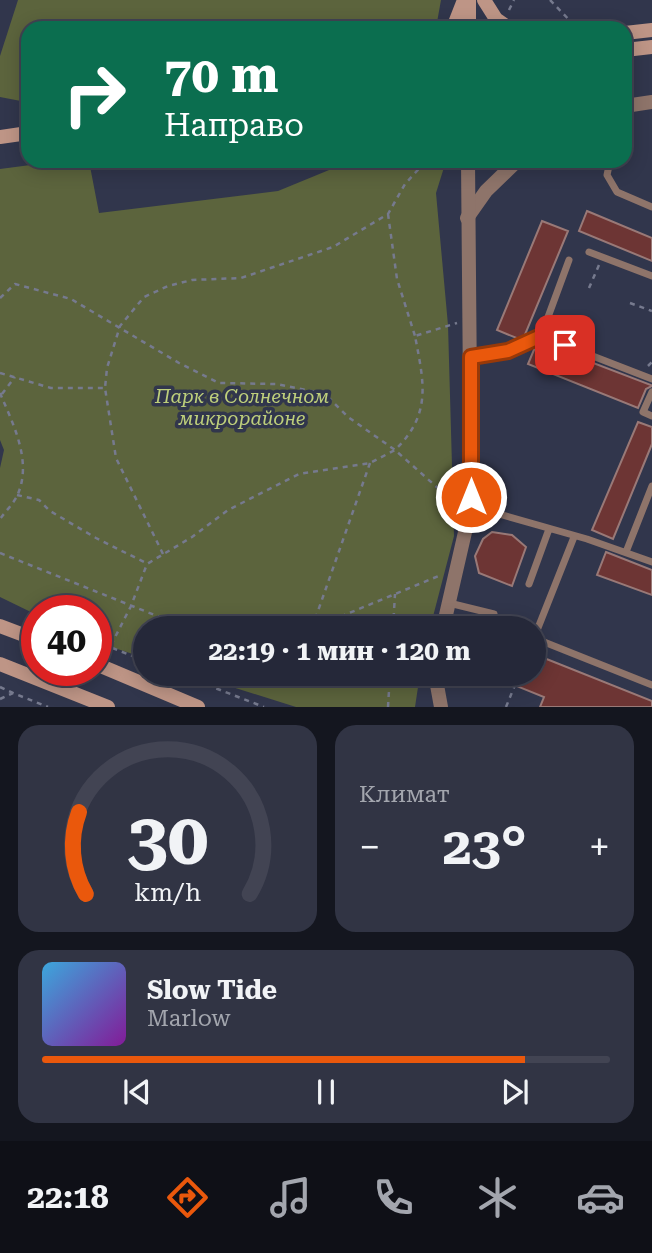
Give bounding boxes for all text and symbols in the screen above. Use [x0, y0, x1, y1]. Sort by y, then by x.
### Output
text: 70 m [164, 47, 279, 104]
icon: right [49, 49, 140, 140]
text: Направо [164, 106, 304, 144]
pin [535, 315, 595, 375]
icon: arrive [546, 326, 584, 364]
park label: Парк в Солнечном микрорайоне [154, 385, 329, 430]
position arrow [434, 460, 508, 534]
speed limit sign: 40 [21, 595, 112, 686]
text: 22:19 · 1 мин · 120 m [209, 636, 470, 666]
text: Климат [359, 781, 450, 808]
text: 30 [127, 798, 208, 883]
text: 23° [442, 816, 527, 877]
text: − [359, 825, 380, 869]
text: + [589, 825, 610, 869]
text: km/h [134, 878, 201, 907]
text: Slow Tide [147, 975, 277, 1005]
text: Marlow [147, 1005, 230, 1032]
icon: previous [118, 1073, 156, 1111]
icon: pause [307, 1073, 345, 1111]
icon: next [496, 1073, 534, 1111]
icon: directions [163, 1173, 212, 1222]
icon: music [266, 1173, 315, 1222]
icon: phone [369, 1173, 418, 1222]
icon: climate [473, 1173, 522, 1222]
icon: car [576, 1173, 625, 1222]
text: 22:18 [27, 1178, 109, 1216]

